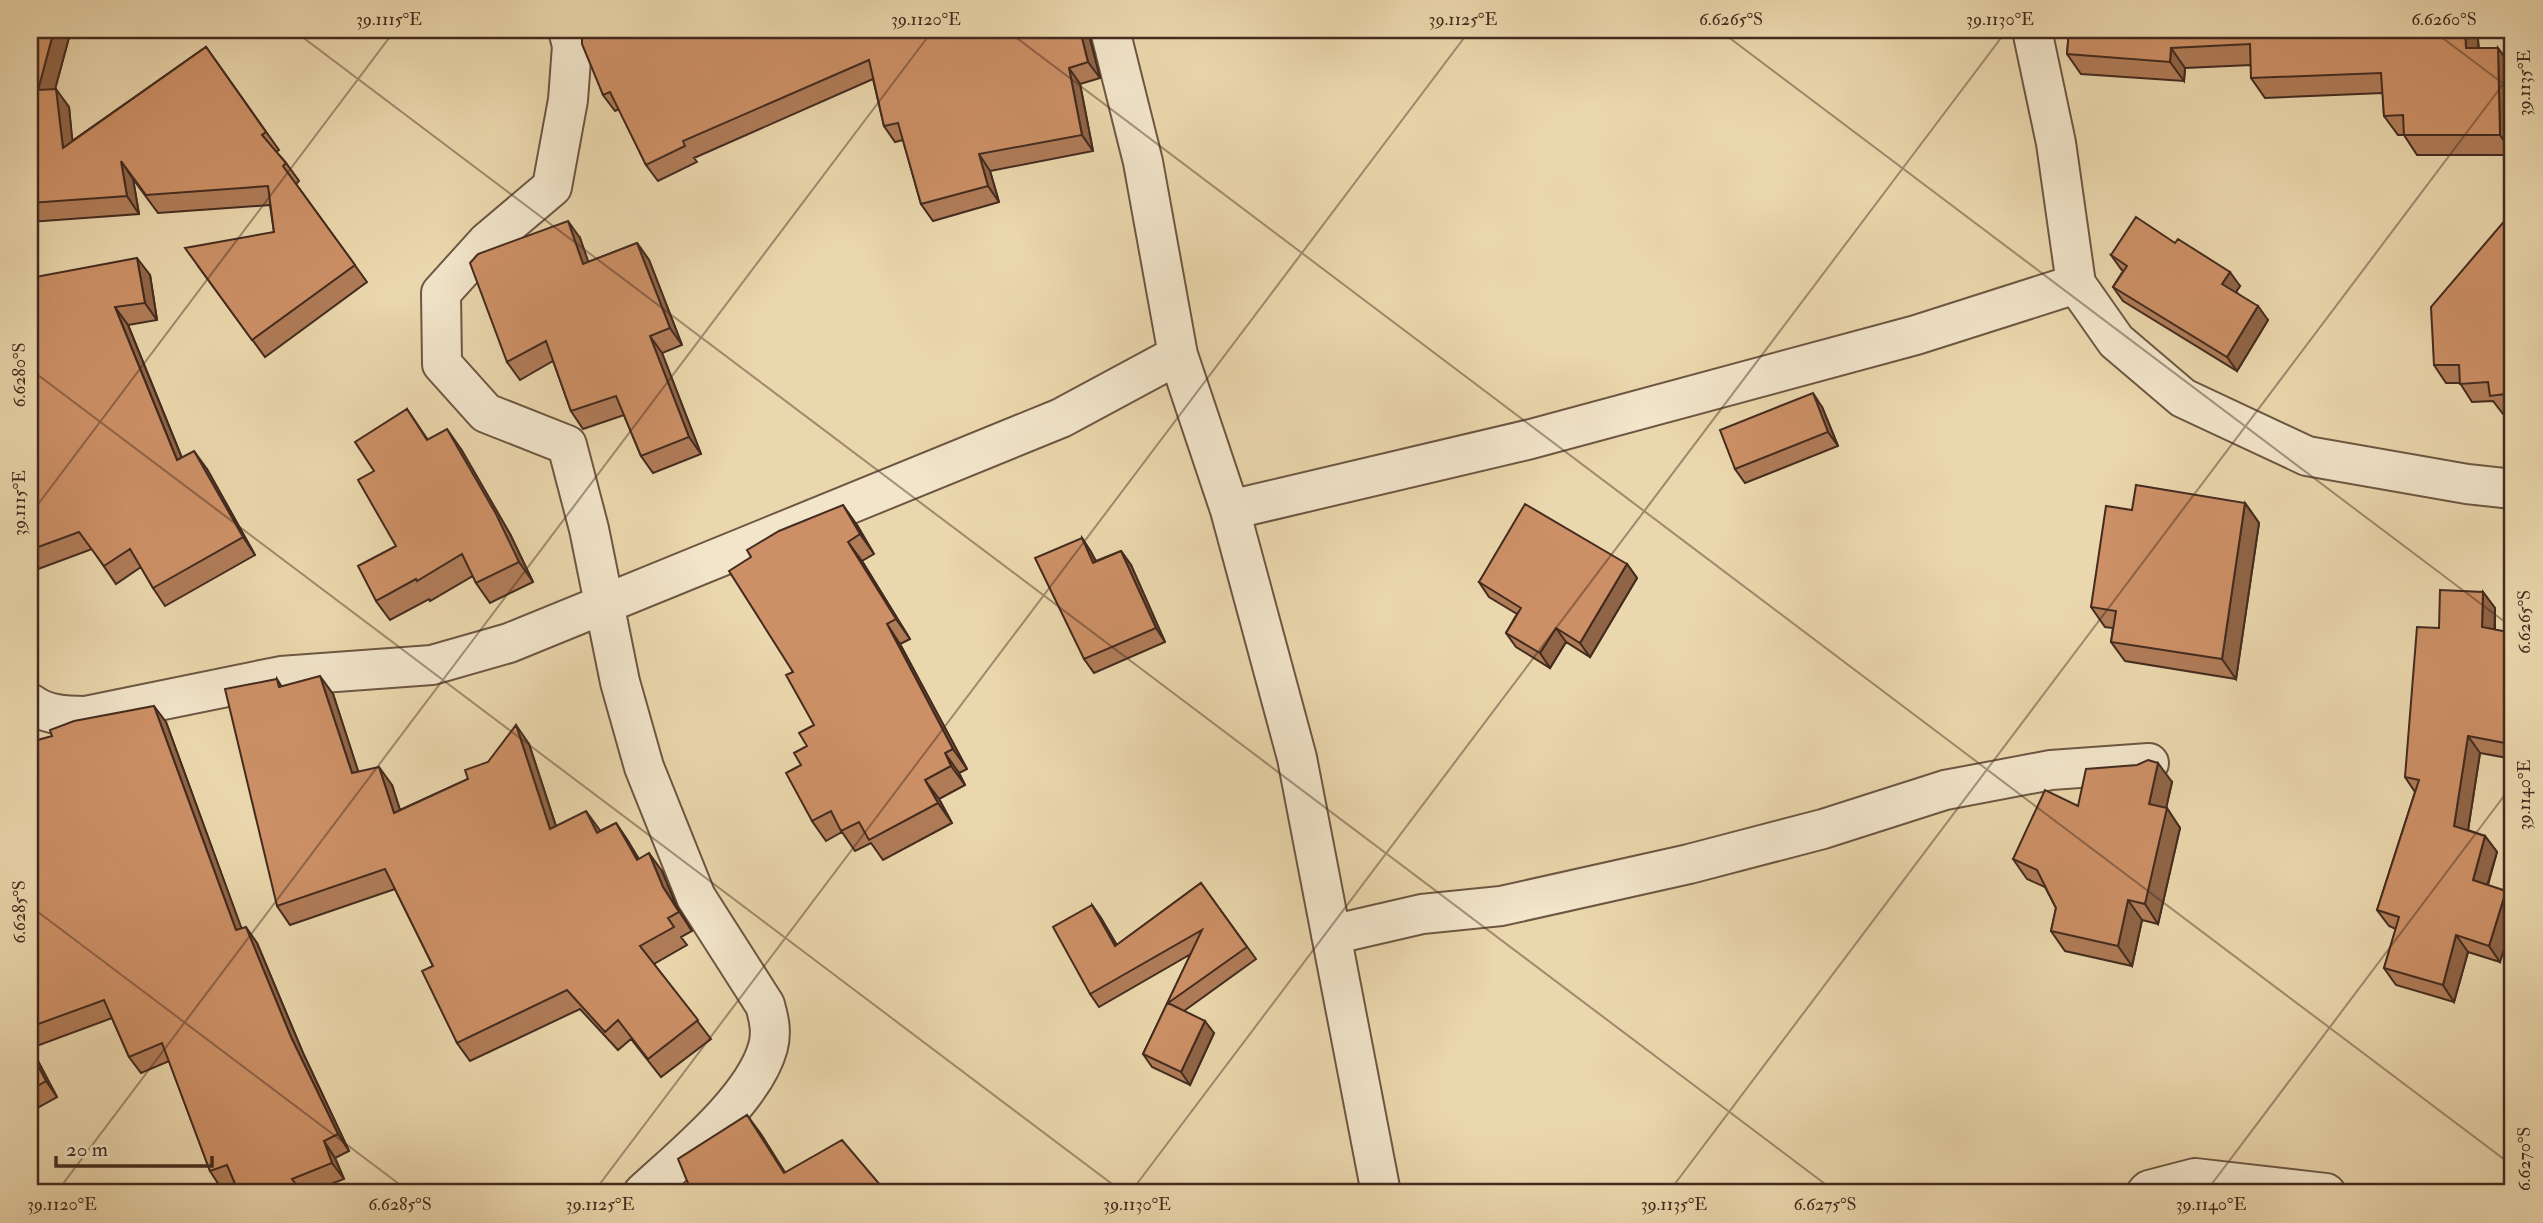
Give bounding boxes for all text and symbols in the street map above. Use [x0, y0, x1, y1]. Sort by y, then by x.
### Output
text: 39.1115°E [356, 8, 422, 31]
text: 39.1120°E [891, 8, 961, 31]
text: 39.1125°E [1429, 8, 1497, 31]
text: 6.6265°S [1699, 8, 1763, 31]
text: 39.1130°E [1966, 8, 2034, 31]
text: 6.6260°S [2411, 8, 2477, 31]
text: 39.1135°E [2513, 50, 2536, 116]
text: 6.6280°S [8, 343, 31, 407]
text: 39.1115°E [8, 470, 31, 536]
text: 6.6265°S [2513, 590, 2536, 654]
text: 39.1140°E [2513, 760, 2536, 830]
text: 6.6285°S [8, 880, 31, 944]
scale bar [56, 1125, 212, 1169]
text: 6.6270°S [2513, 1127, 2536, 1191]
text: 20 m [66, 1136, 108, 1163]
text: 39.1120°E [27, 1193, 97, 1216]
text: 6.6285°S [368, 1193, 432, 1216]
text: 39.1125°E [566, 1193, 634, 1216]
text: 39.1130°E [1103, 1193, 1171, 1216]
text: 39.1135°E [1641, 1193, 1707, 1216]
text: 6.6275°S [1793, 1193, 1857, 1216]
text: 39.1140°E [2176, 1193, 2246, 1216]

